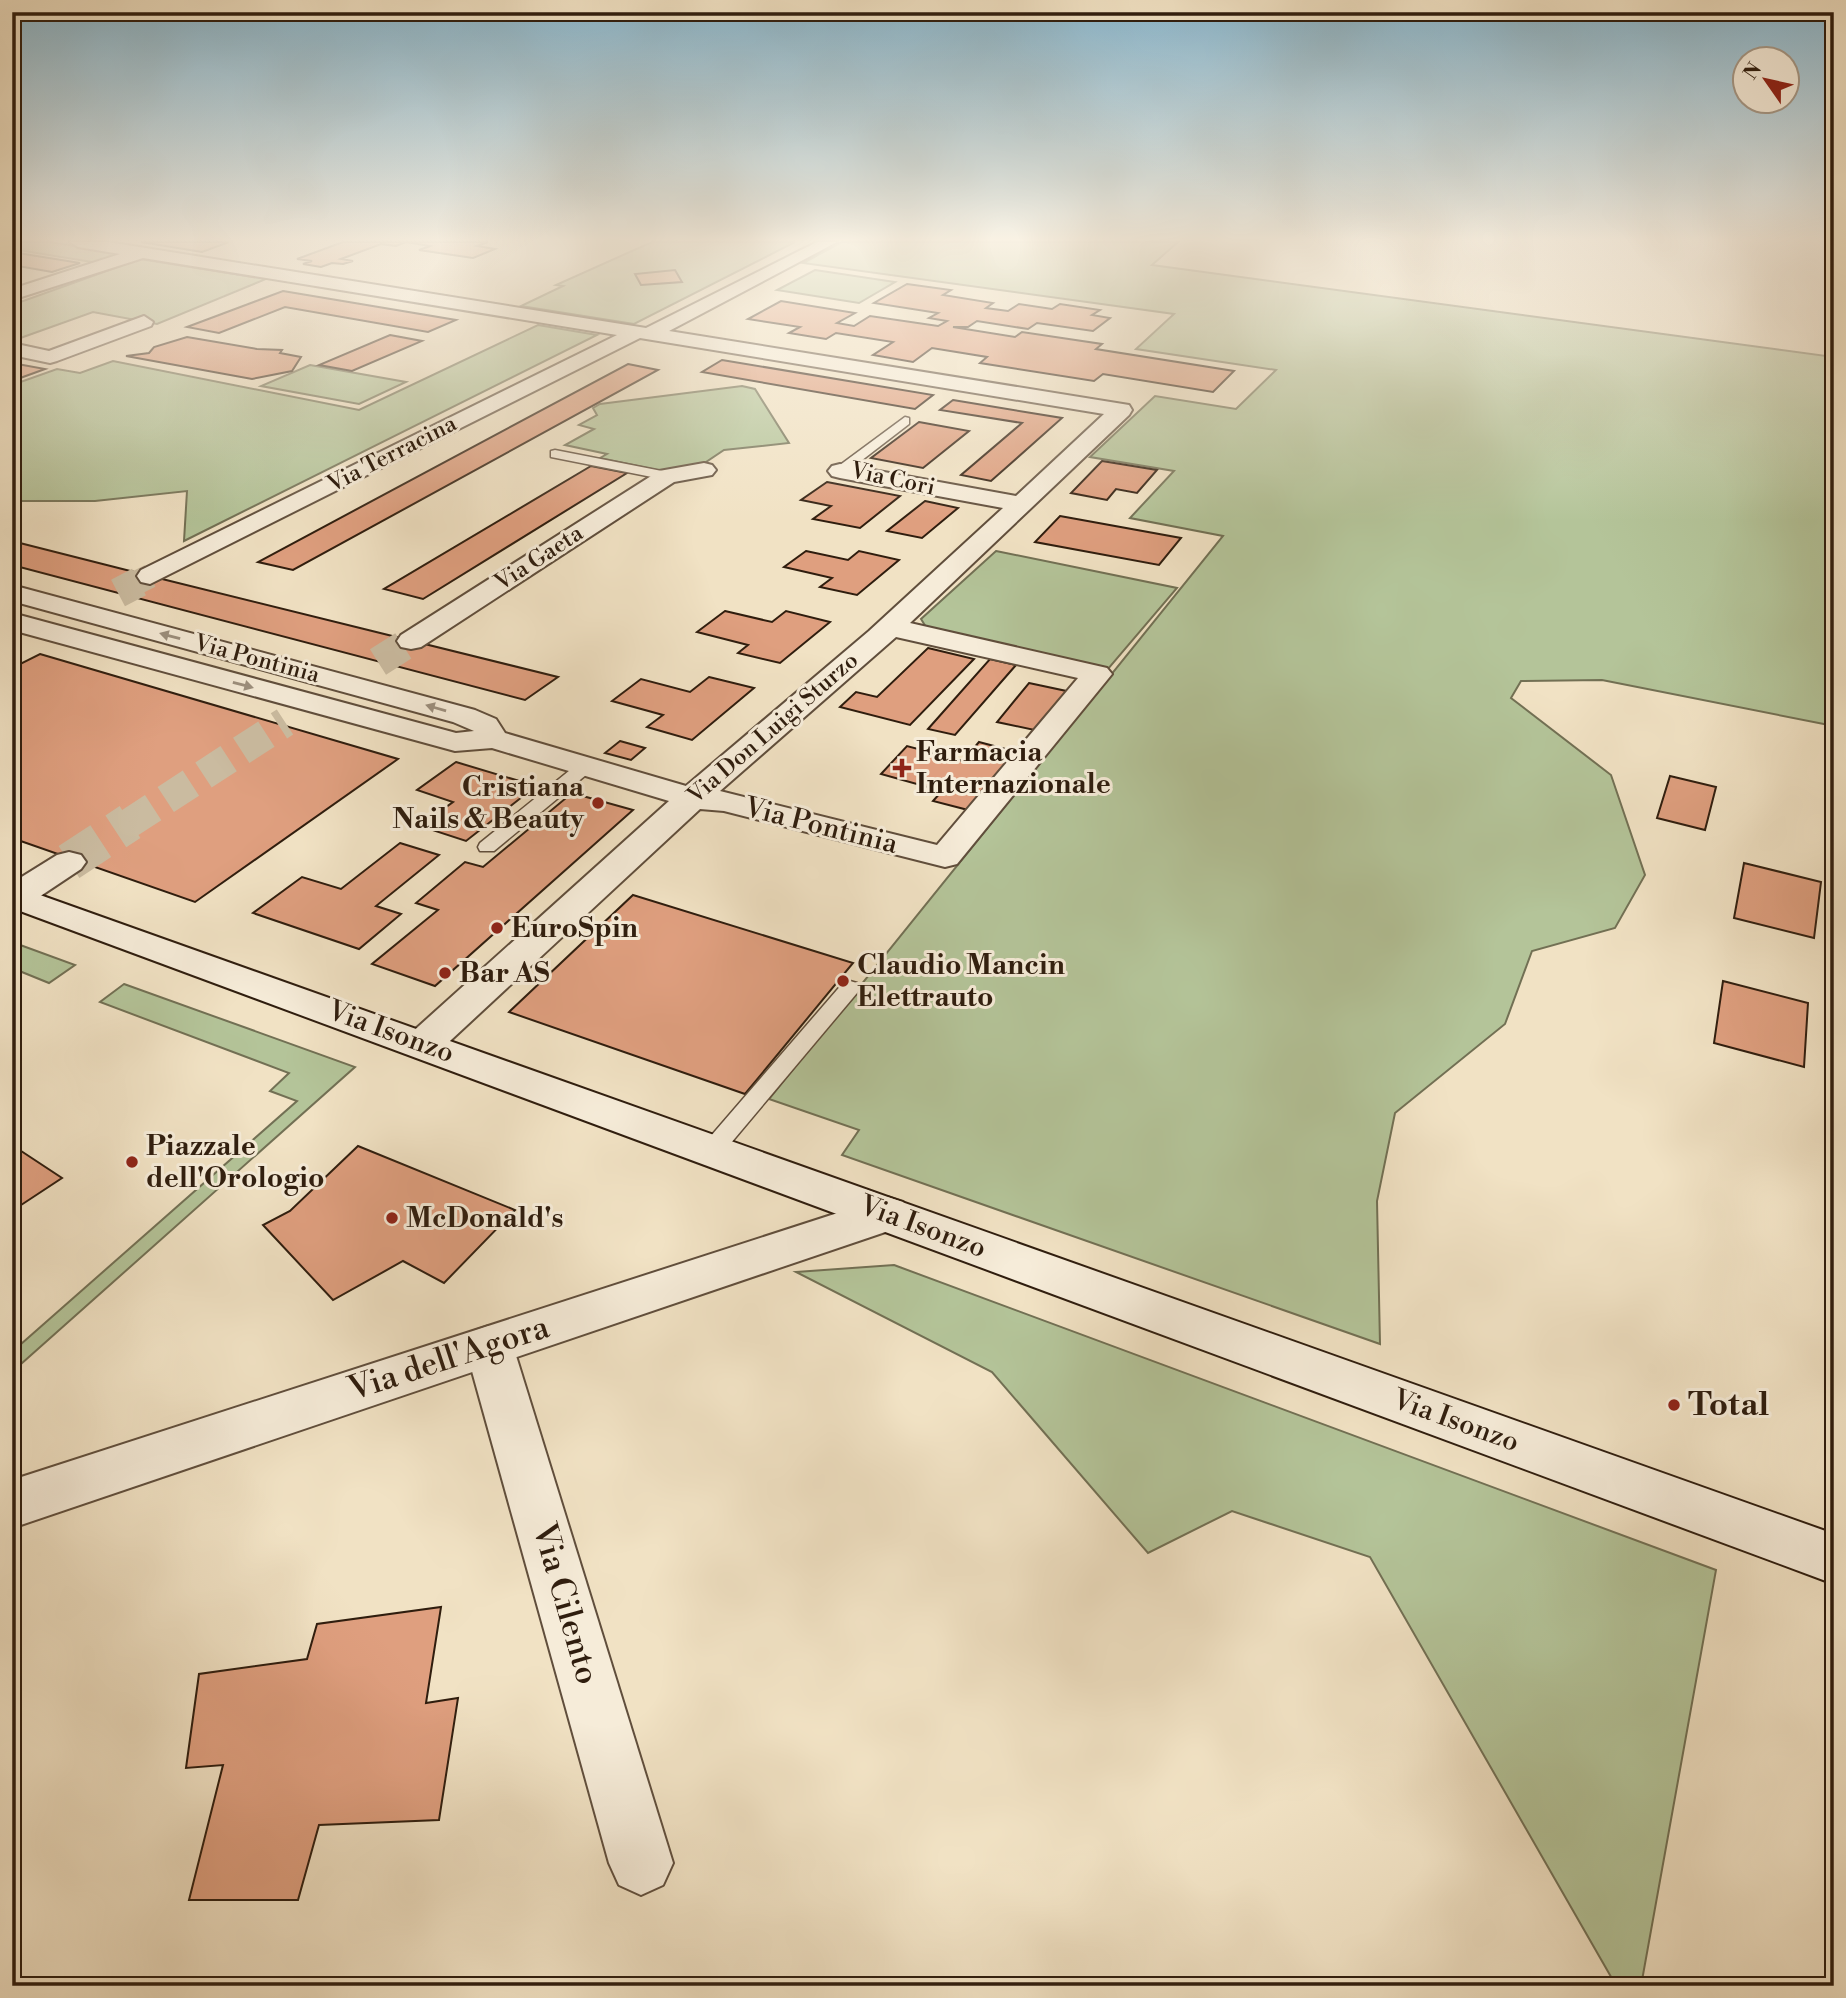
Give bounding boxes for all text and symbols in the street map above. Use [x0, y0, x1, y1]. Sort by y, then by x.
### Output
north arrow [1730, 46, 1800, 116]
text: N [1739, 58, 1767, 84]
street label: Via Terracina [322, 409, 462, 499]
street label: Via Cori [847, 456, 938, 502]
street label: Via Gaeta [489, 519, 589, 597]
street label: Via Pontinia [190, 629, 323, 689]
one-way arrow [159, 630, 180, 640]
street label: Via Don Luigi Sturzo [681, 646, 864, 810]
one-way arrow [233, 680, 255, 691]
one-way arrow [425, 702, 447, 713]
place label: Farmacia Internazionale [916, 735, 1111, 802]
marker: Farmacia Internazionale [894, 760, 910, 776]
place label: Cristiana Nails & Beauty [392, 770, 585, 837]
street label: Via Pontinia [740, 790, 902, 862]
marker: Cristiana Nails & Beauty [590, 795, 606, 811]
place label: EuroSpin [511, 911, 638, 946]
marker: EuroSpin [489, 920, 505, 936]
place label: Claudio Mancin Elettrauto [857, 948, 1065, 1015]
place label: Bar AS [459, 956, 550, 991]
marker: Bar AS [437, 965, 453, 981]
marker: Claudio Mancin Elettrauto [835, 973, 851, 989]
street label: Via Isonzo [322, 993, 459, 1071]
place label: Piazzale dell'Orologio [146, 1129, 324, 1196]
marker: Piazzale dell'Orologio [124, 1154, 140, 1170]
street label: Via Isonzo [854, 1188, 991, 1266]
place label: McDonald's [406, 1201, 563, 1236]
marker: McDonald's [384, 1210, 400, 1226]
street label: Via dell'Agora [343, 1307, 555, 1411]
street label: Via Isonzo [1387, 1382, 1524, 1460]
place label: Total [1688, 1385, 1769, 1426]
marker: Total [1666, 1397, 1682, 1413]
street label: Via Cilento [522, 1518, 608, 1689]

